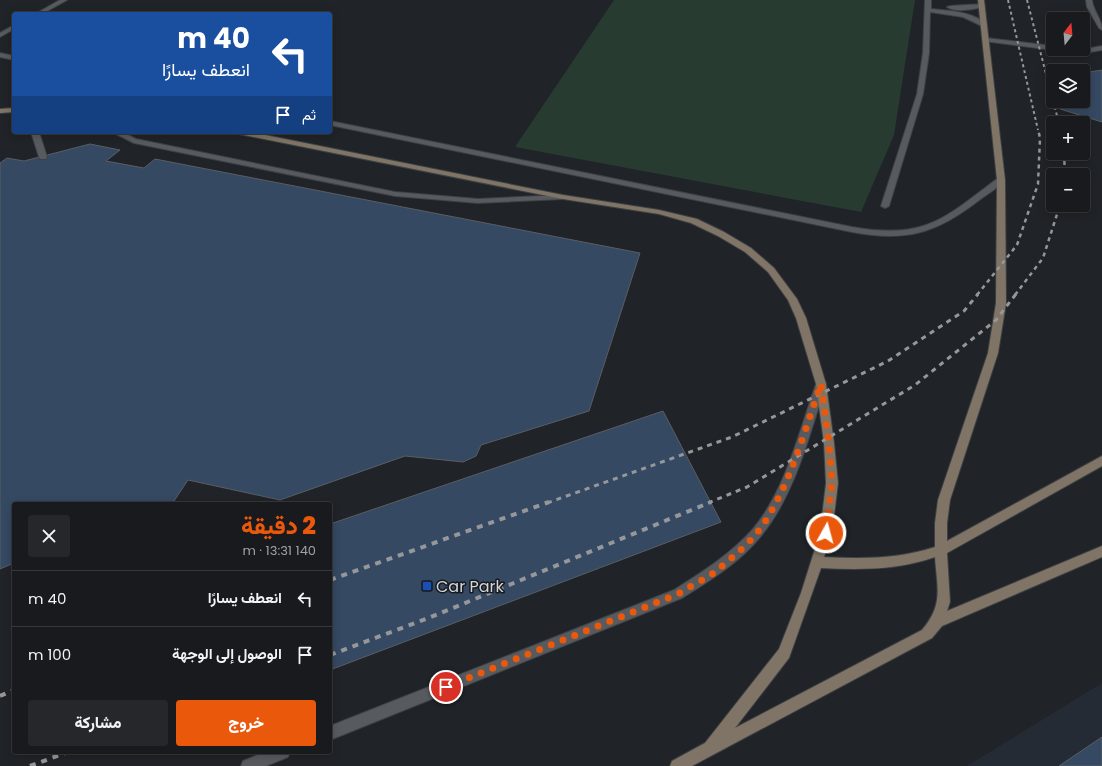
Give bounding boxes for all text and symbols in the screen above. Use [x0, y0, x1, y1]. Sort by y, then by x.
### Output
north arrow [1046, 12, 1090, 56]
map controls [1046, 12, 1090, 212]
text: 40 m [177, 19, 250, 58]
icon: left [264, 28, 316, 80]
text: انعطف يسارًا [162, 57, 250, 82]
button: layers [1046, 64, 1090, 108]
icon: arrive [272, 104, 294, 126]
text: ثم [302, 104, 316, 125]
button: + [1046, 116, 1090, 160]
button: − [1046, 168, 1090, 212]
text: 2 دقيقة [241, 509, 316, 542]
position arrow [805, 512, 847, 554]
button: close [28, 515, 70, 557]
text: 140 m · 13:31 [243, 541, 316, 560]
place label: Car Park [436, 575, 504, 598]
marker: Car Park [421, 580, 433, 592]
text: انعطف يسارًا [208, 587, 282, 608]
text: 40 m [28, 588, 66, 609]
icon: left [294, 588, 316, 610]
text: الوصول إلى الوجهة [172, 643, 282, 664]
text: 100 m [28, 644, 71, 665]
icon: arrive [294, 644, 316, 666]
pin [429, 670, 463, 704]
icon: arrive [435, 676, 457, 698]
button: مشاركة [28, 700, 168, 746]
button: خروج [176, 700, 316, 746]

